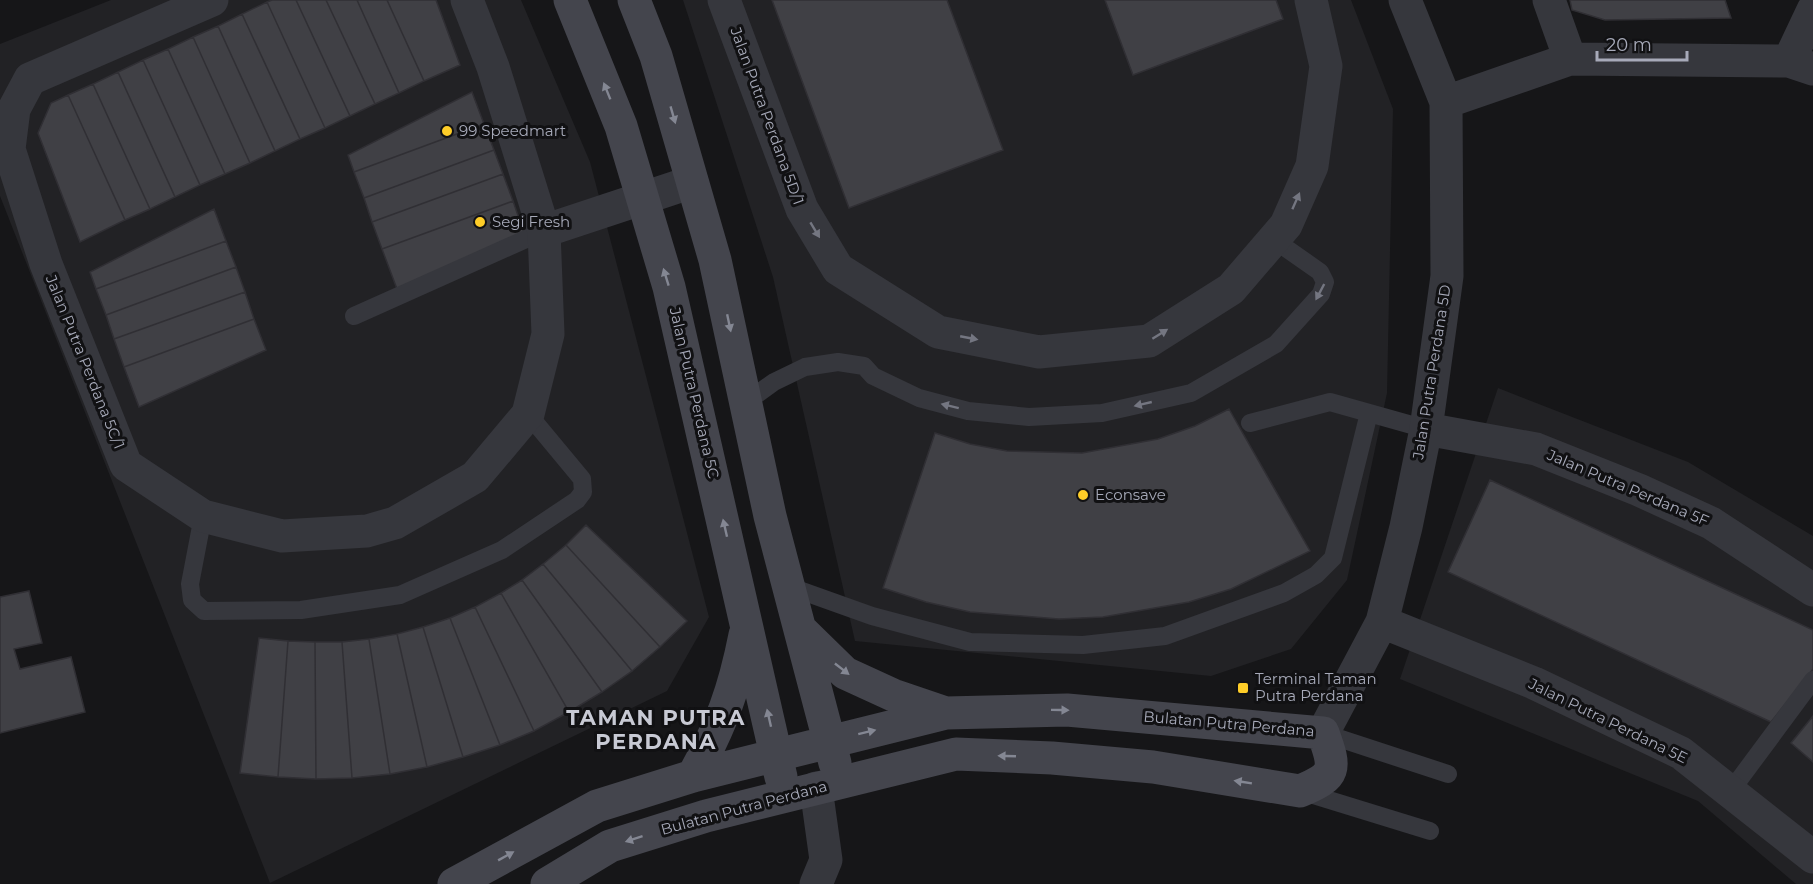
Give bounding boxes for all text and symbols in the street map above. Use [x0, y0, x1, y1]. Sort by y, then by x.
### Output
street label: Jalan Putra Perdana 5D/1 [726, 24, 808, 207]
scale bar [1597, 24, 1687, 62]
text: 20 m [1606, 34, 1652, 56]
one-way arrow [602, 82, 612, 100]
one-way arrow [669, 106, 678, 124]
place label: 99 Speedmart [459, 121, 566, 140]
marker: 99 Speedmart [440, 124, 454, 138]
one-way arrow [1292, 192, 1301, 209]
place label: Segi Fresh [492, 212, 570, 231]
marker: Segi Fresh [473, 215, 487, 229]
one-way arrow [809, 222, 820, 238]
one-way arrow [661, 268, 670, 286]
street label: Jalan Putra Perdana 5C/1 [41, 271, 129, 452]
one-way arrow [1315, 283, 1325, 301]
street label: Jalan Putra Perdana 5D [1408, 283, 1455, 462]
street label: Jalan Putra Perdana 5C [665, 305, 724, 481]
one-way arrow [725, 314, 734, 333]
one-way arrow [1152, 328, 1168, 339]
one-way arrow [959, 334, 978, 343]
one-way arrow [1133, 400, 1152, 409]
one-way arrow [940, 401, 959, 411]
street label: Jalan Putra Perdana 5F [1544, 444, 1712, 530]
place label: Econsave [1095, 485, 1166, 504]
marker: Econsave [1076, 488, 1090, 502]
one-way arrow [719, 519, 729, 538]
one-way arrow [834, 663, 850, 675]
place label: Terminal Taman Putra Perdana [1255, 669, 1377, 705]
street label: Jalan Putra Perdana 5E [1525, 673, 1691, 767]
marker: Terminal Taman Putra Perdana [1236, 681, 1250, 695]
district label: TAMAN PUTRA PERDANA [566, 705, 746, 754]
one-way arrow [1050, 705, 1069, 715]
street label: Bulatan Putra Perdana [1143, 707, 1315, 740]
one-way arrow [763, 709, 773, 728]
one-way arrow [858, 727, 876, 737]
one-way arrow [998, 752, 1017, 761]
street label: Bulatan Putra Perdana [659, 776, 829, 839]
one-way arrow [1233, 777, 1252, 786]
one-way arrow [625, 834, 643, 844]
one-way arrow [498, 851, 515, 861]

